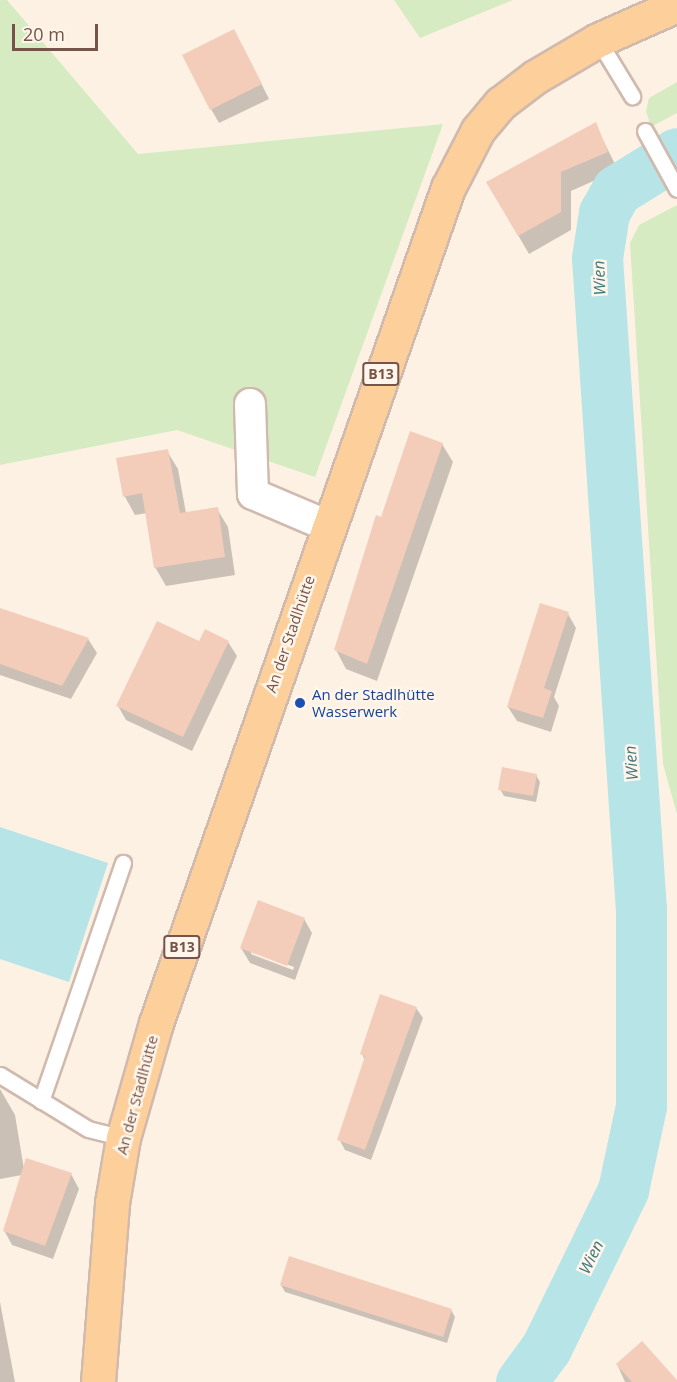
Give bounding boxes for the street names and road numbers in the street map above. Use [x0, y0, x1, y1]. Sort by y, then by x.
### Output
road number: B13 [362, 363, 400, 385]
street label: An der Stadlhütte [262, 573, 318, 695]
road number: B13 [162, 936, 201, 958]
street label: An der Stadlhütte [112, 1033, 162, 1157]

